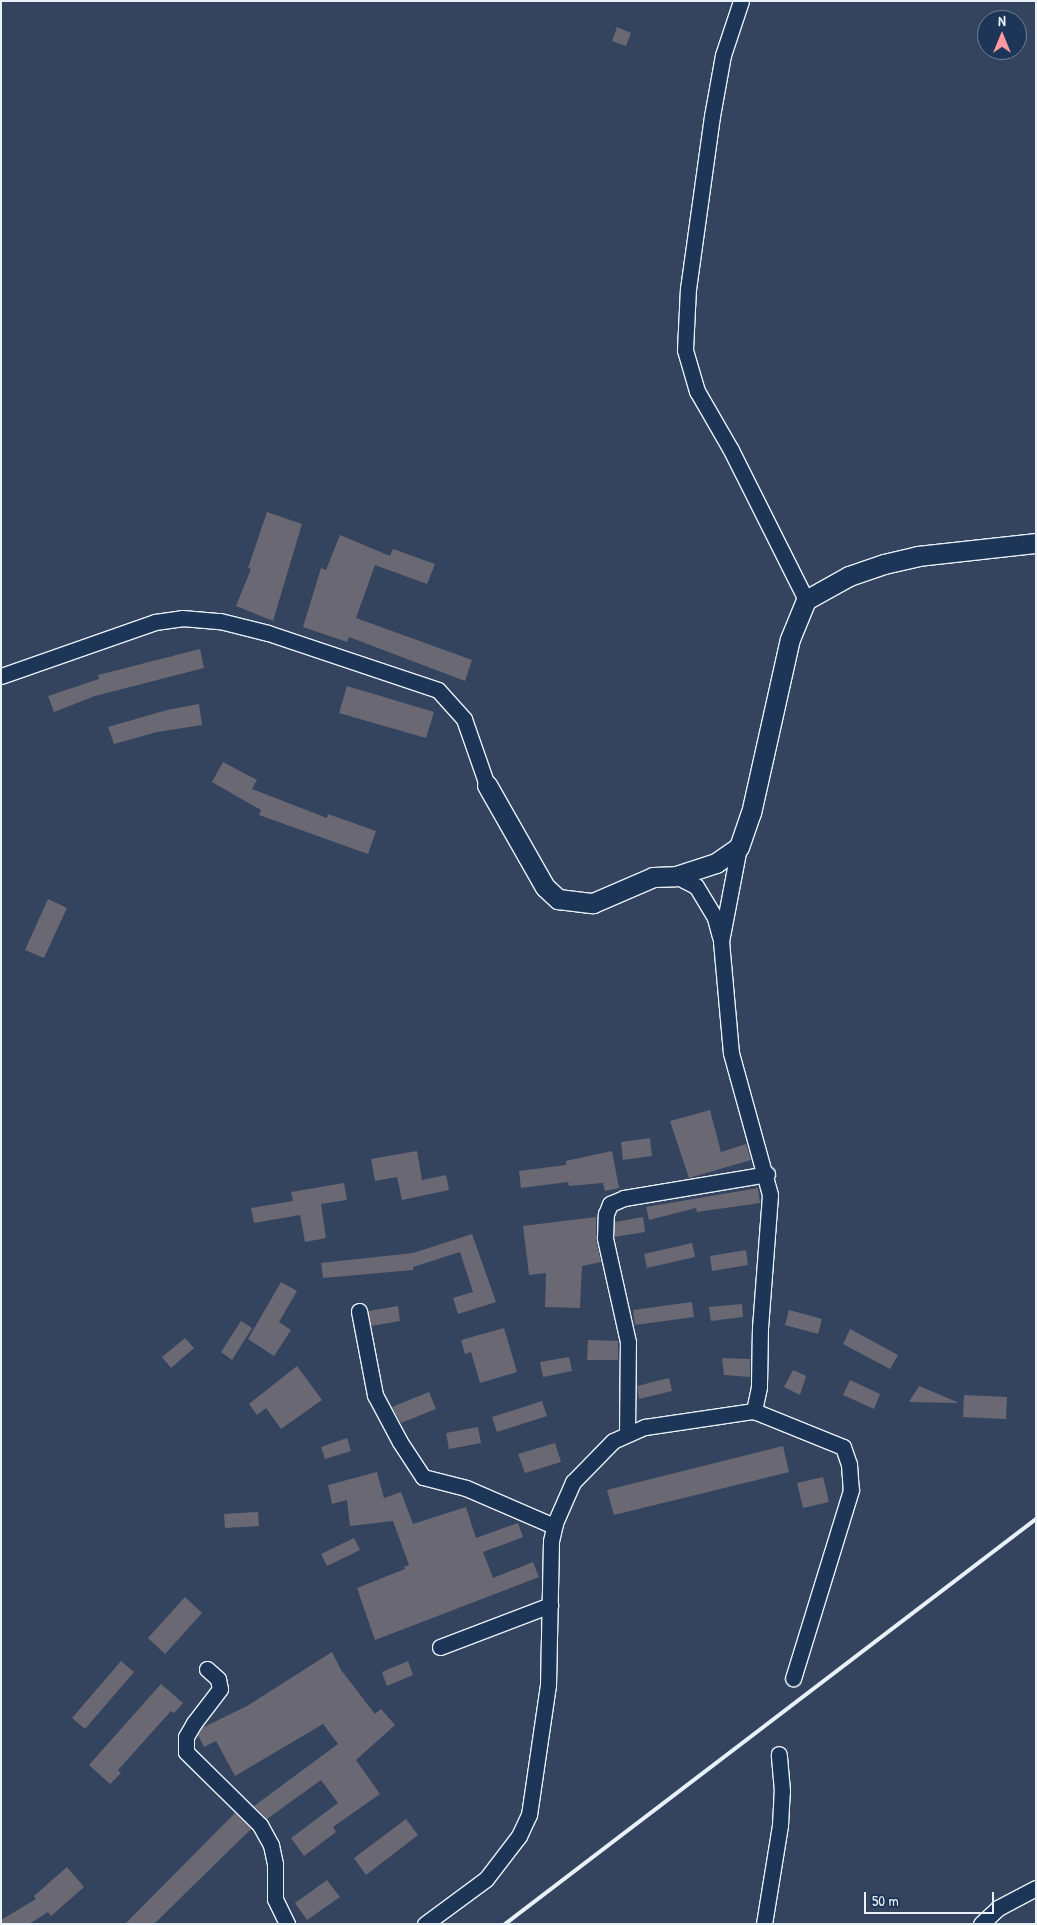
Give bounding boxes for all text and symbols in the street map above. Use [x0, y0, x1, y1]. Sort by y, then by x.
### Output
north arrow [977, 10, 1027, 60]
text: N [998, 11, 1006, 30]
scale bar [867, 1882, 997, 1914]
text: 50 m [872, 1890, 899, 1911]

